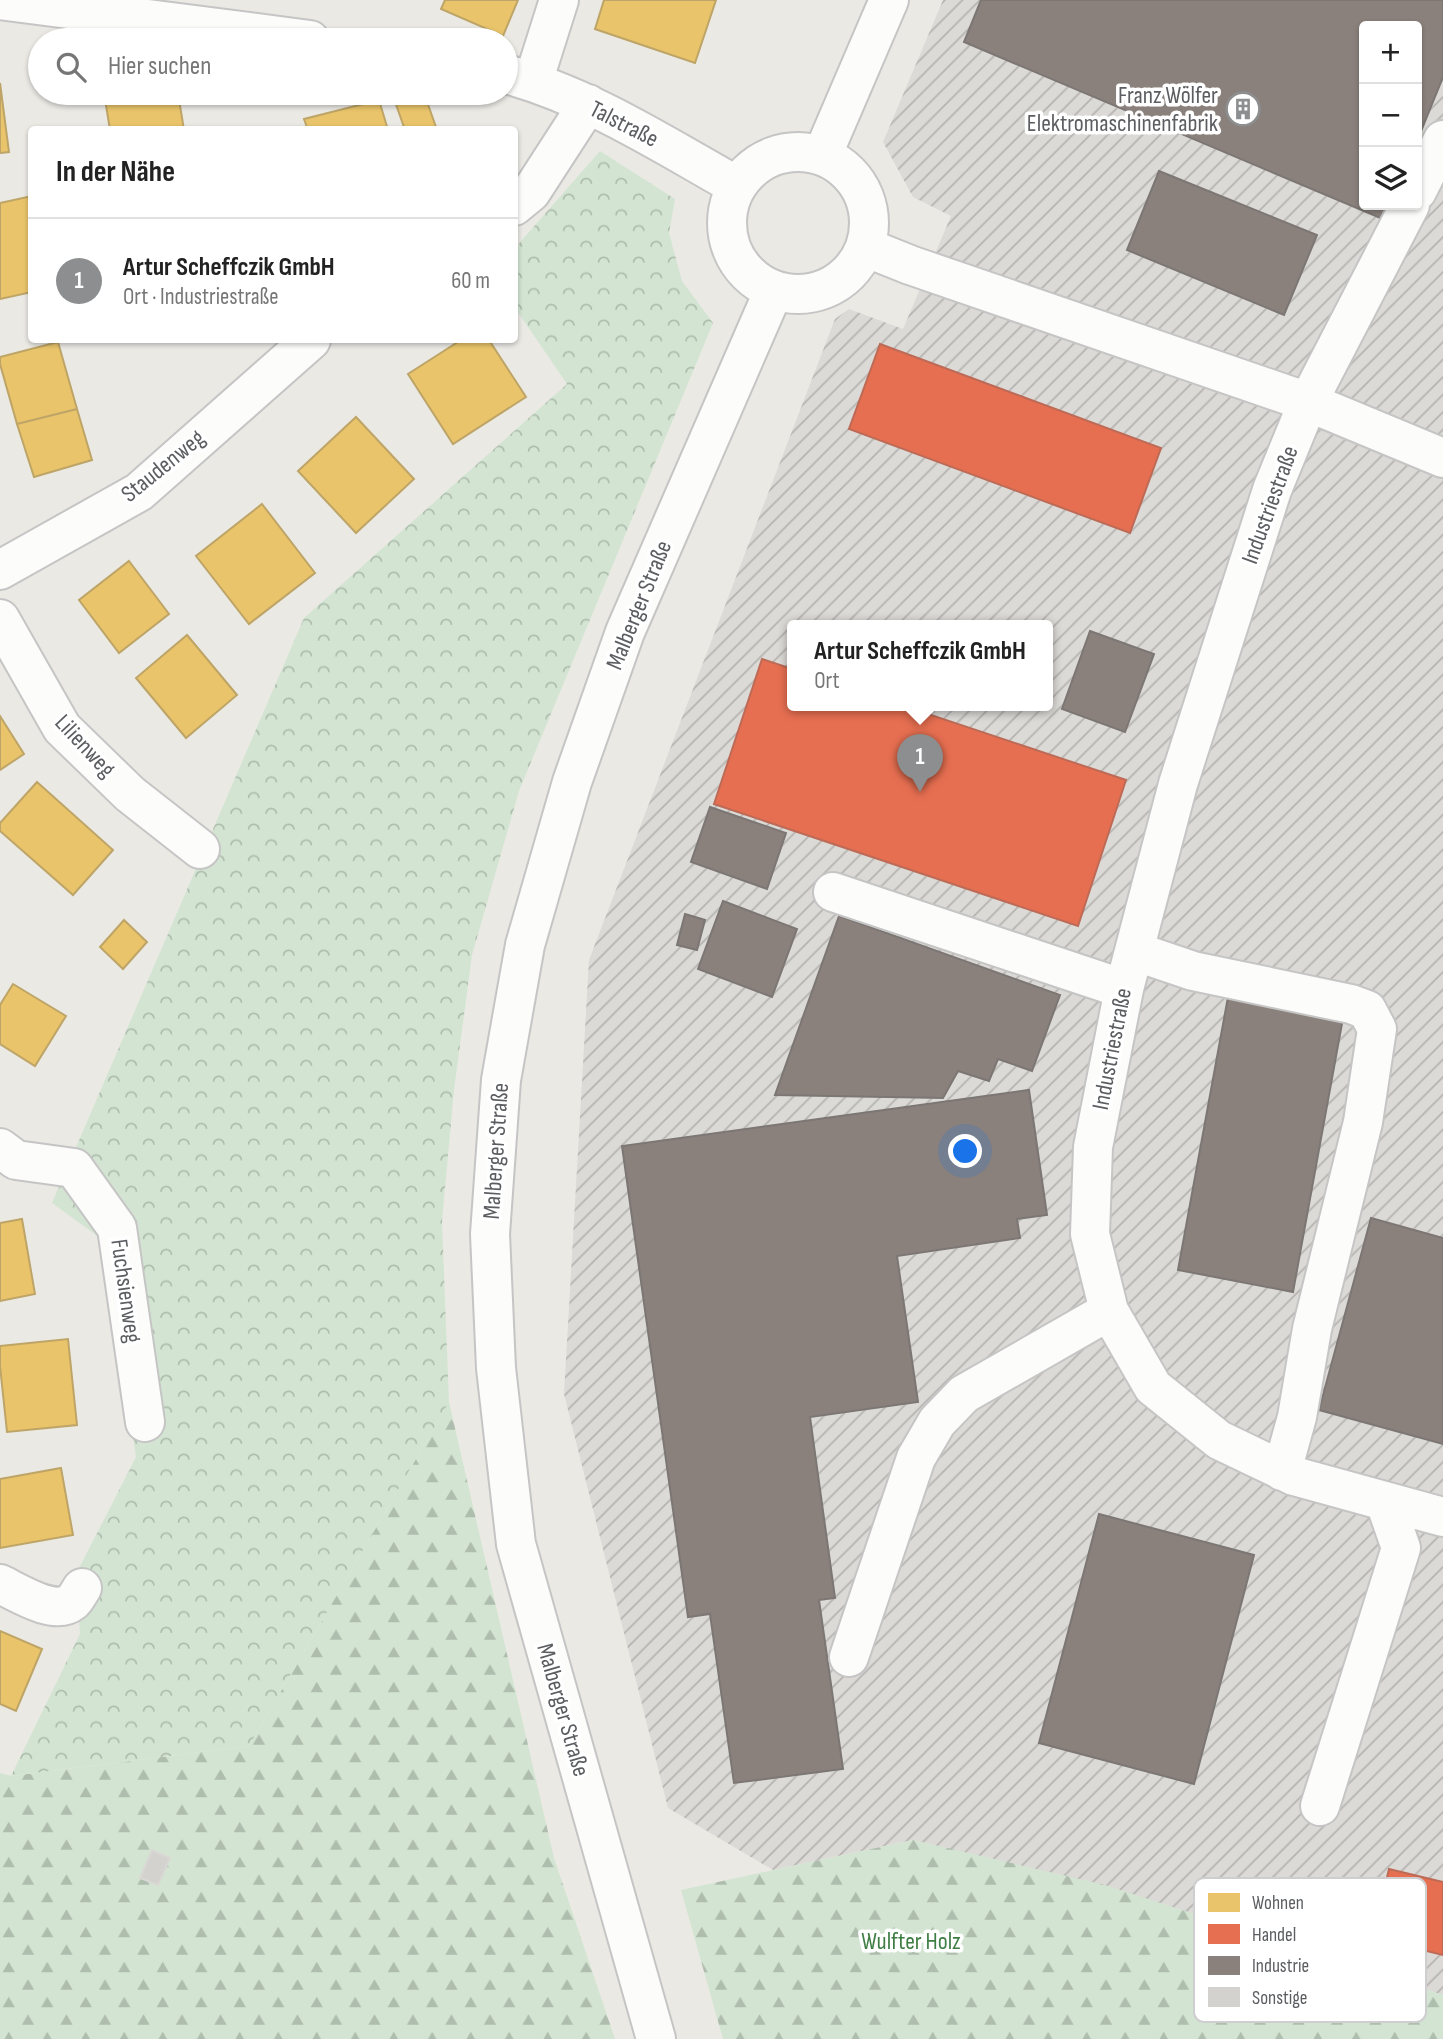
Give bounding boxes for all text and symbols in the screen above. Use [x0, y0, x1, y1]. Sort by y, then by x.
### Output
map controls [1359, 21, 1422, 210]
button: + [1359, 21, 1422, 84]
search box [28, 28, 518, 105]
icon: search [52, 48, 90, 86]
text: Hier suchen [108, 51, 211, 82]
place label: Franz Wölfer Elektromaschinenfabrik [1027, 81, 1218, 138]
button: − [1359, 84, 1422, 147]
building icon: Franz Wölfer Elektromaschinenfabrik [1224, 90, 1262, 128]
street label: Talstraße [585, 94, 663, 154]
button: layers [1359, 147, 1422, 210]
text: In der Nähe [56, 154, 175, 190]
text: Artur Scheffczik GmbH [123, 252, 335, 283]
text: 1 [74, 267, 84, 295]
text: 60 m [451, 267, 490, 295]
text: Ort · Industriestraße [123, 283, 278, 311]
street label: Staudenweg [115, 423, 211, 509]
street label: Industriestraße [1235, 442, 1305, 568]
street label: Malberger Straße [600, 536, 678, 674]
popup [787, 620, 1053, 711]
text: Artur Scheffczik GmbH [814, 636, 1026, 667]
text: Ort [814, 667, 839, 695]
street label: Lilienweg [49, 709, 121, 783]
pin: 1 [897, 734, 943, 792]
street label: Industriestraße [1086, 986, 1138, 1112]
street label: Malberger Straße [477, 1082, 515, 1220]
your location [948, 1134, 982, 1168]
street label: Fuchsienweg [104, 1237, 148, 1345]
street label: Malberger Straße [530, 1640, 596, 1780]
legend [1194, 1878, 1426, 2022]
text: Wohnen [1252, 1892, 1304, 1915]
text: Handel [1252, 1924, 1296, 1947]
park label: Wulfter Holz [861, 1927, 961, 1956]
text: Industrie [1252, 1955, 1309, 1978]
text: Sonstige [1252, 1987, 1307, 2010]

